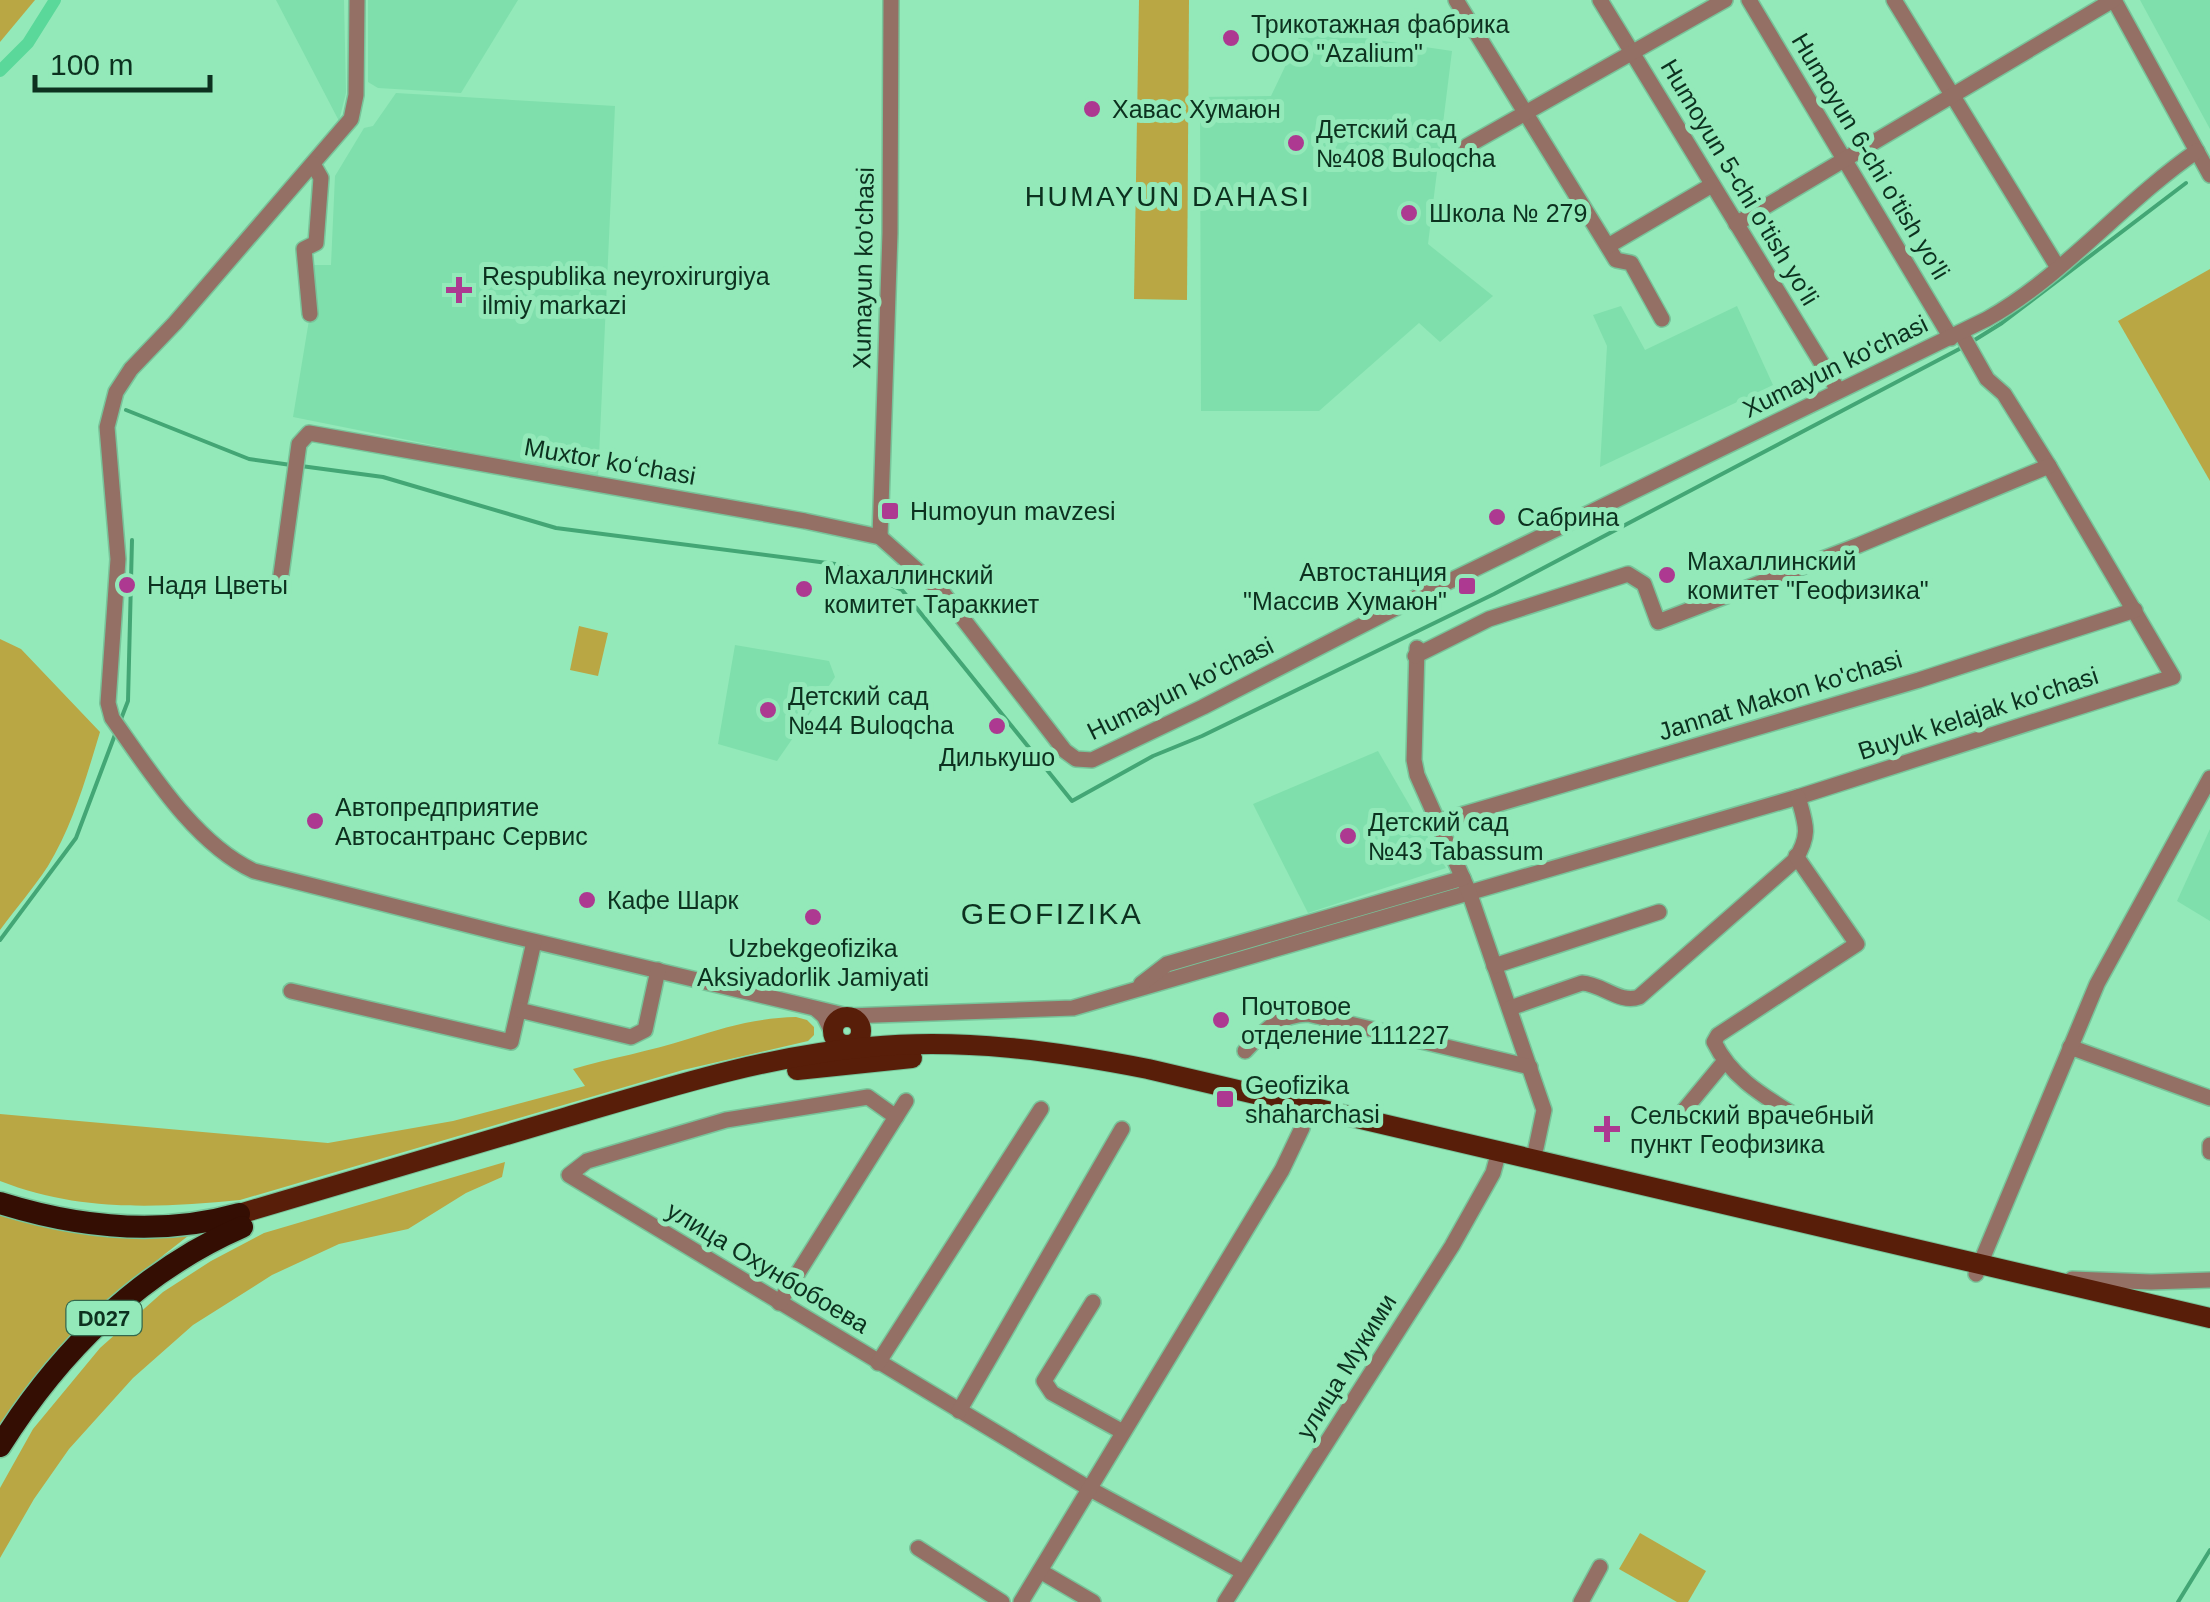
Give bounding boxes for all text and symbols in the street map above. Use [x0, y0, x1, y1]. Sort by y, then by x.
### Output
place label: Трикотажная фабрика ООО "Azalium" [1251, 10, 1509, 67]
marker: Трикотажная фабрика ООО "Azalium" [1220, 27, 1242, 49]
street label: Humoyun 6-chi o'tish yo'li [1786, 28, 1956, 284]
scale bar [35, 30, 210, 92]
text: 100 m [50, 48, 133, 81]
street label: Humoyun 5-chi o'tish yo'li [1655, 54, 1825, 310]
place label: Хавас Хумаюн [1112, 95, 1281, 123]
marker: Хавас Хумаюн [1081, 98, 1103, 120]
place label: Детский сад №408 Buloqcha [1316, 115, 1496, 172]
marker: Детский сад №408 Buloqcha [1285, 132, 1307, 154]
street label: Xumayun ko'chasi [847, 167, 879, 369]
district label: HUMAYUN DAHASI [1025, 181, 1311, 212]
place label: Школа № 279 [1429, 199, 1587, 227]
marker: Школа № 279 [1398, 202, 1420, 224]
place label: Respublika neyroxirurgiya ilmiy markazi [482, 262, 770, 319]
marker: Respublika neyroxirurgiya ilmiy markazi [446, 277, 472, 303]
street label: Xumayun ko'chasi [1738, 309, 1932, 423]
street label: Muxtor koʻchasi [522, 432, 698, 490]
place label: Humoyun mavzesi [910, 497, 1116, 525]
marker: Humoyun mavzesi [879, 500, 901, 522]
place label: Сабрина [1517, 503, 1619, 531]
marker: Сабрина [1486, 506, 1508, 528]
place label: Махаллинский комитет "Геофизика" [1687, 547, 1929, 604]
place label: Автостанция "Массив Хумаюн" [1243, 558, 1447, 615]
place label: Махаллинский комитет Тараккиет [824, 561, 1040, 618]
marker: Махаллинский комитет "Геофизика" [1656, 564, 1678, 586]
place label: Надя Цветы [147, 571, 288, 599]
marker: Надя Цветы [116, 574, 138, 596]
marker: Автостанция "Массив Хумаюн" [1456, 575, 1478, 597]
marker: Махаллинский комитет Тараккиет [793, 578, 815, 600]
street label: Humayun ko'chasi [1082, 631, 1278, 745]
street label: Jannat Makon ko'chasi [1655, 645, 1905, 745]
street label: Buyuk kelajak ko'chasi [1854, 661, 2102, 765]
place label: Детский сад №44 Buloqcha [788, 682, 954, 739]
marker: Детский сад №44 Buloqcha [757, 699, 779, 721]
marker: Дилькушо [986, 715, 1008, 737]
place label: Дилькушо [939, 743, 1055, 771]
place label: Автопредприятие Автосантранс Сервис [335, 793, 588, 850]
place label: Детский сад №43 Tabassum [1368, 808, 1544, 865]
marker: Автопредприятие Автосантранс Сервис [304, 810, 326, 832]
marker: Детский сад №43 Tabassum [1337, 825, 1359, 847]
place label: Кафе Шарк [607, 886, 740, 914]
marker: Кафе Шарк [576, 889, 598, 911]
district label: GEOFIZIKA [961, 897, 1143, 930]
marker: Uzbekgeofizika Aksiyadorlik Jamiyati [802, 906, 824, 928]
place label: Uzbekgeofizika Aksiyadorlik Jamiyati [697, 934, 929, 991]
place label: Почтовое отделение 111227 [1241, 992, 1449, 1049]
marker: Почтовое отделение 111227 [1210, 1009, 1232, 1031]
place label: Geofizika shaharchasi [1245, 1071, 1380, 1128]
marker: Geofizika shaharchasi [1214, 1088, 1236, 1110]
place label: Сельский врачебный пункт Геофизика [1630, 1101, 1874, 1158]
marker: Сельский врачебный пункт Геофизика [1594, 1116, 1620, 1142]
street label: улица Охунбобоева [662, 1196, 874, 1339]
street label: улица Мукими [1290, 1288, 1402, 1444]
road number: D027 [66, 1301, 142, 1335]

